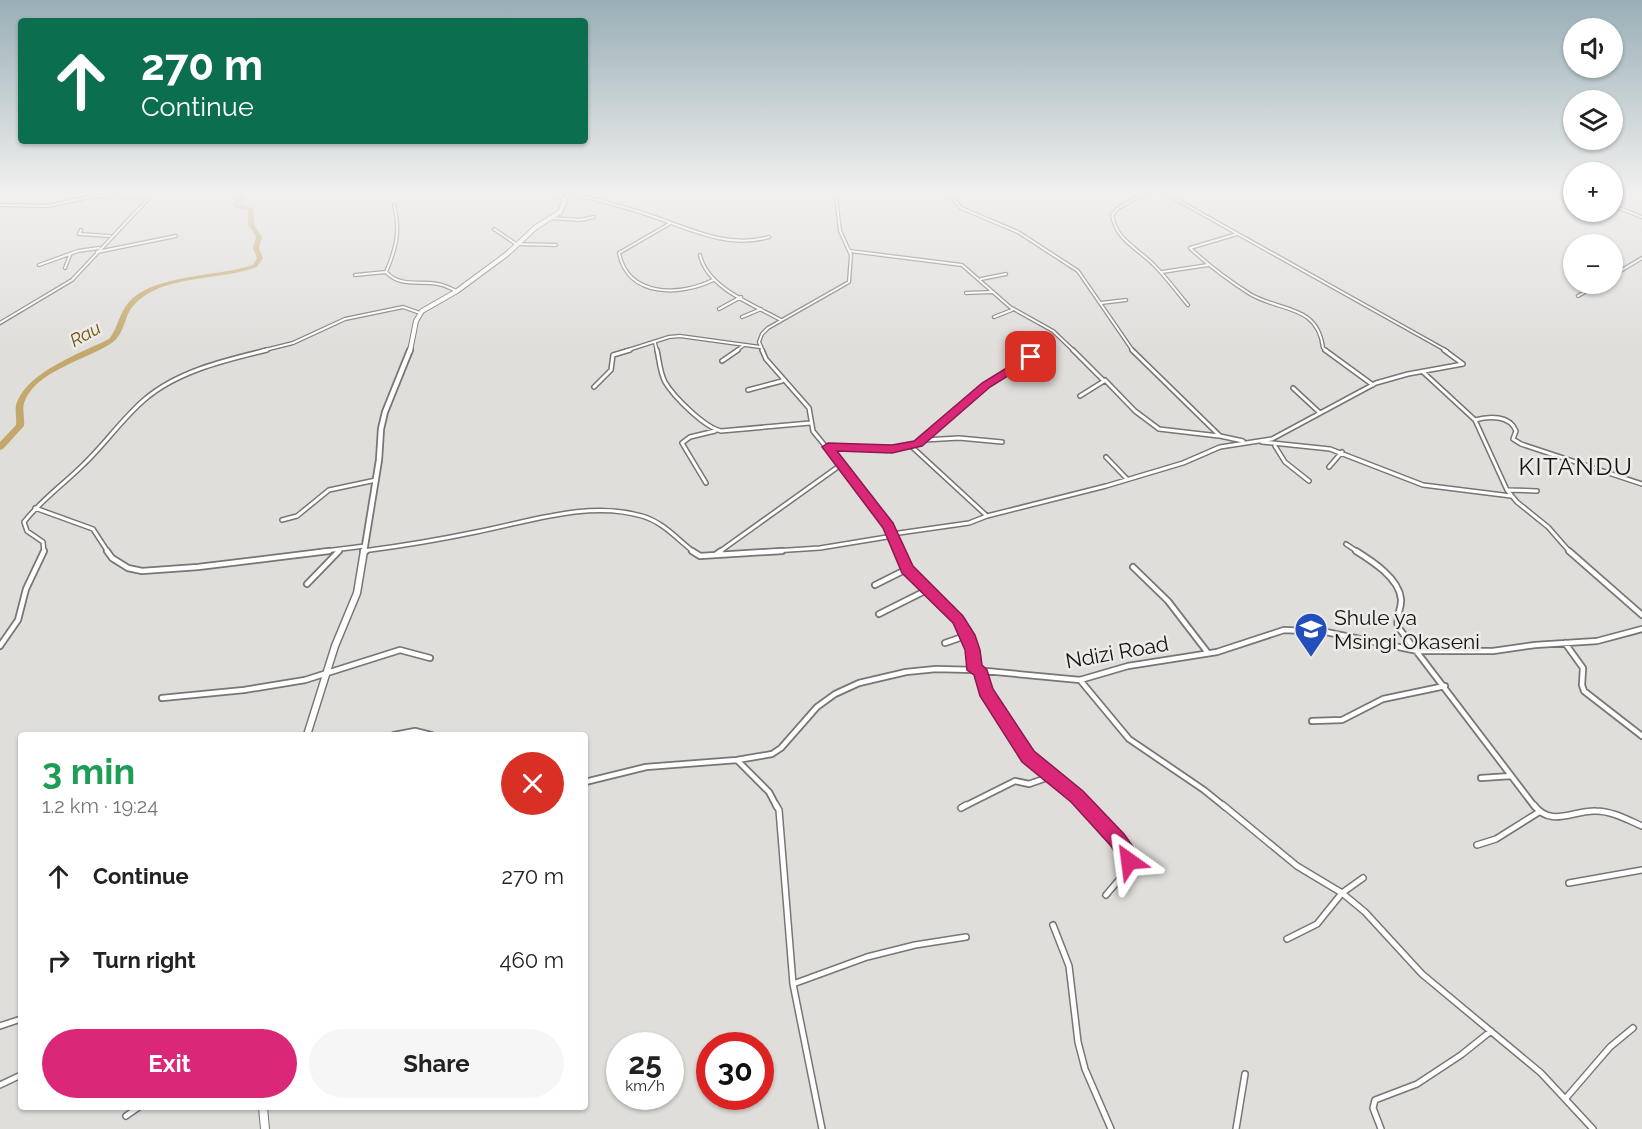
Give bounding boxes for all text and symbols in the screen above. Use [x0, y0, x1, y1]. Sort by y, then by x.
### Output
map controls [1563, 18, 1623, 294]
button: sound [1563, 18, 1623, 78]
text: 270 m [141, 41, 263, 90]
icon: ahead [42, 42, 120, 120]
button: layers [1563, 90, 1623, 150]
text: Continue [141, 91, 254, 122]
button: + [1563, 162, 1623, 222]
button: − [1563, 234, 1623, 294]
water label: Rau [66, 317, 104, 351]
pin [1005, 331, 1056, 382]
icon: arrive [1014, 340, 1047, 373]
district label: KITANDU [1519, 452, 1633, 481]
place label: Shule ya Msingi Okaseni [1334, 605, 1480, 654]
school or university icon: Shule ya Msingi Okaseni [1293, 611, 1329, 658]
street label: Ndizi Road [1063, 631, 1171, 673]
text: 3 min [42, 750, 135, 792]
button: close [501, 752, 564, 815]
text: 1.2 km · 19:24 [42, 794, 158, 818]
position arrow [1097, 829, 1161, 893]
icon: ahead [42, 860, 75, 893]
text: Continue [93, 863, 189, 889]
text: 270 m [502, 863, 564, 889]
icon: right [42, 944, 75, 977]
text: Turn right [93, 947, 196, 973]
text: 460 m [499, 947, 564, 973]
button: Exit [42, 1029, 297, 1098]
button: Share [309, 1029, 564, 1098]
speed limit sign: 30 [696, 1032, 774, 1110]
text: 25 [628, 1046, 662, 1081]
text: km/h [625, 1077, 665, 1095]

